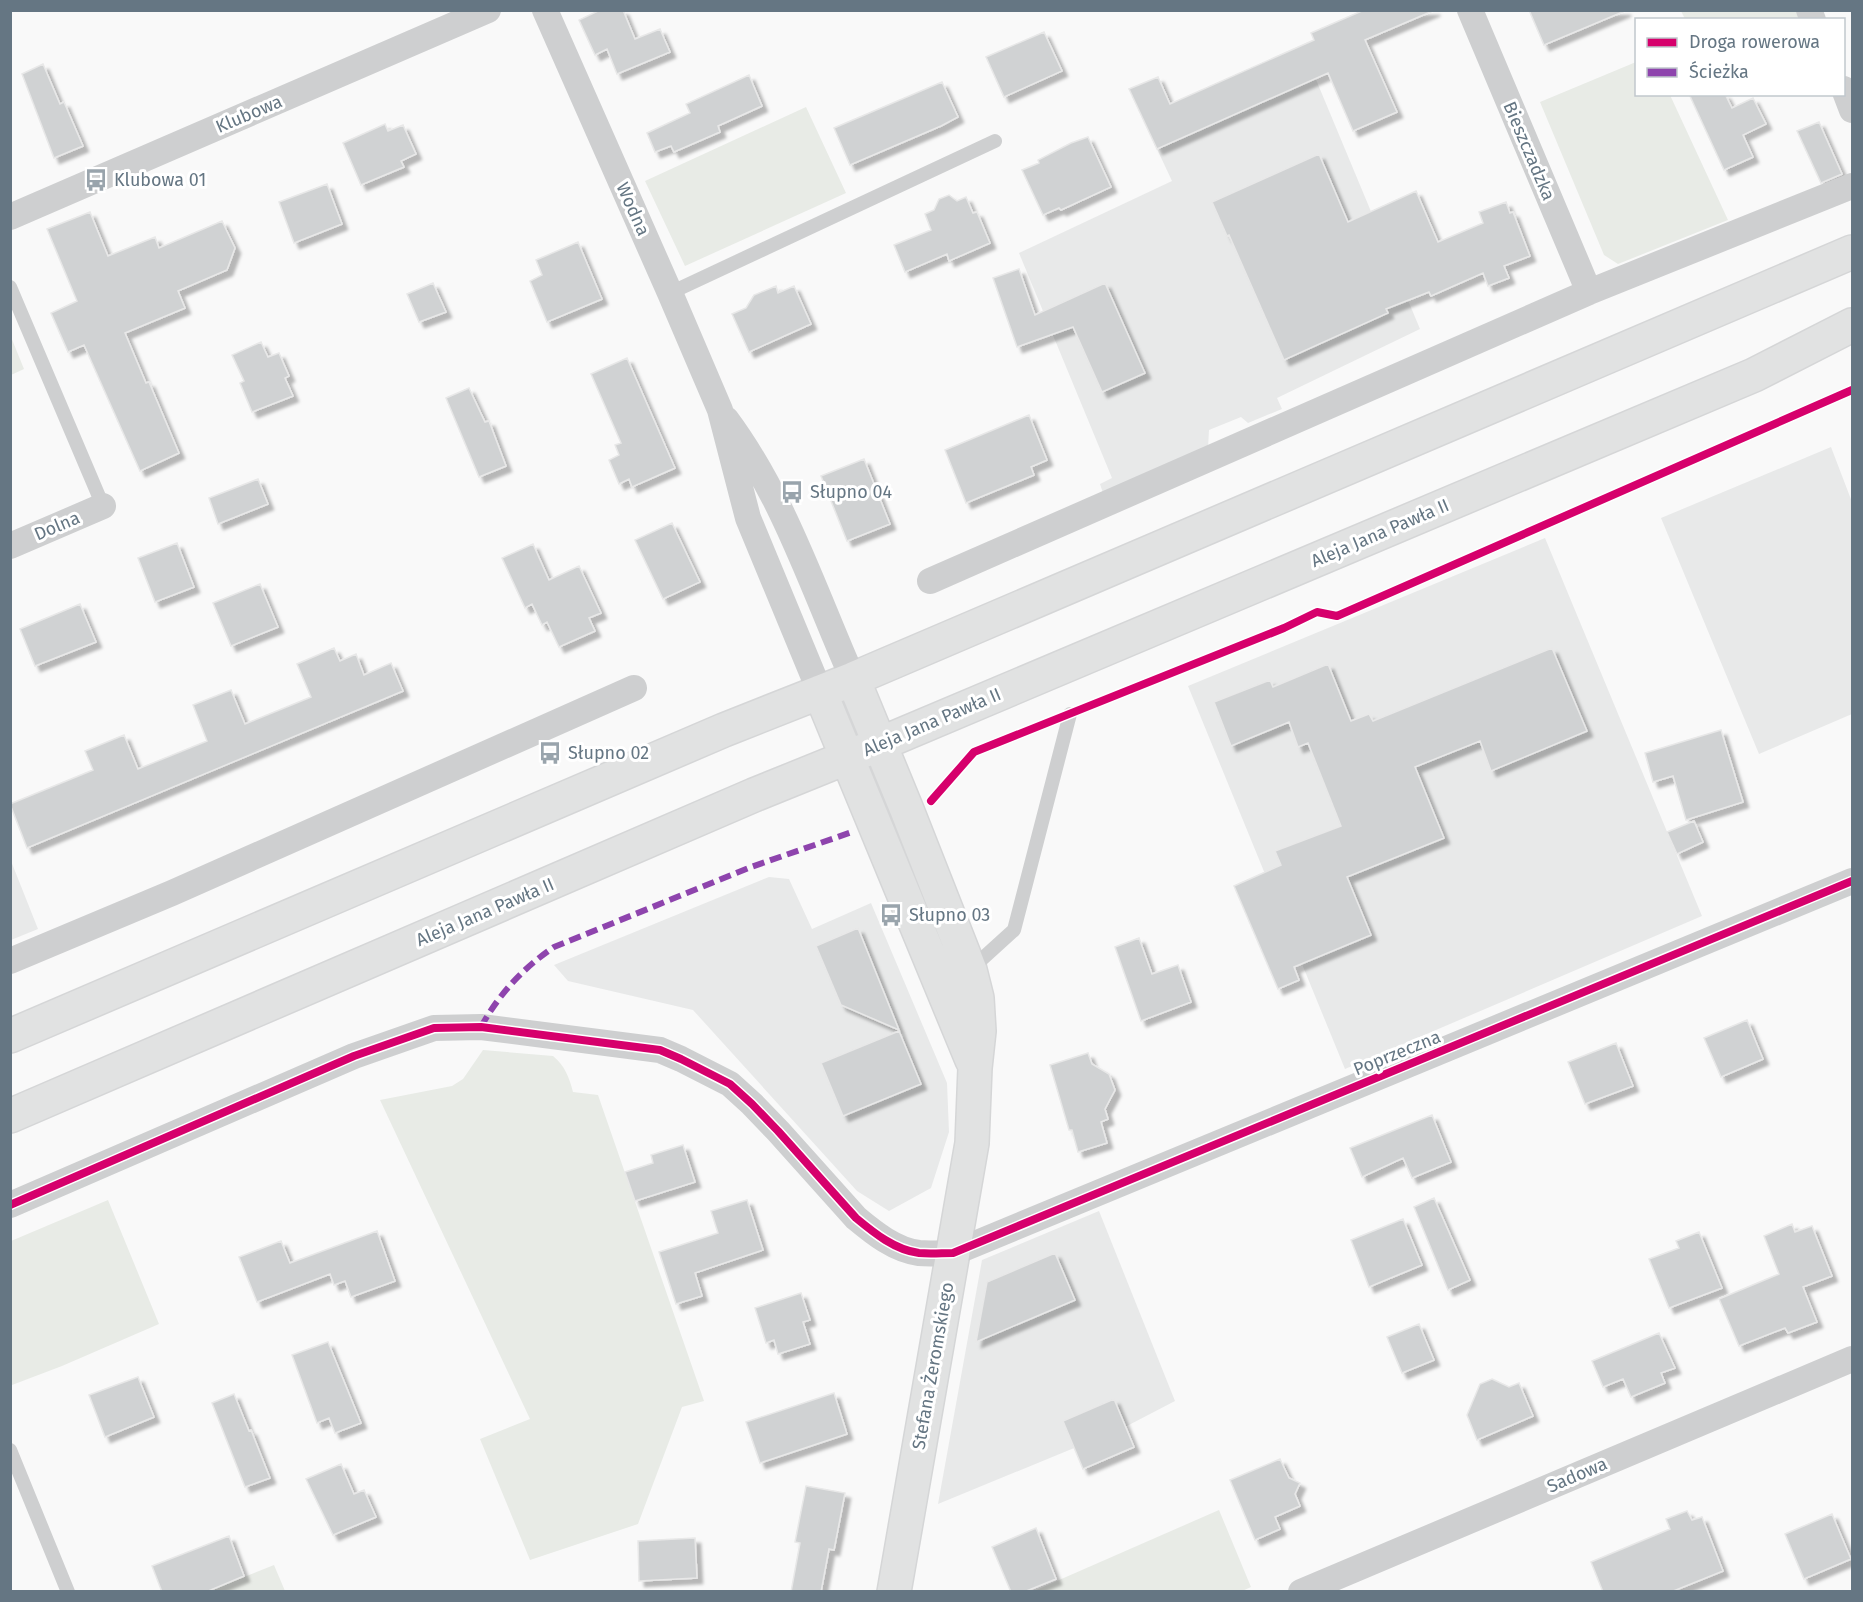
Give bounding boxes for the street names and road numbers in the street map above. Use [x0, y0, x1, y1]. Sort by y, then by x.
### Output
street label: Klubowa [212, 90, 286, 138]
street label: Bieszczadzka [1498, 98, 1560, 204]
street label: Wodna [611, 179, 655, 239]
street label: Aleja Jana Pawła II [1308, 494, 1452, 572]
street label: Dolna [31, 507, 83, 545]
street label: Aleja Jana Pawła II [860, 683, 1004, 761]
street label: Aleja Jana Pawła II [413, 873, 557, 951]
street label: Poprzeczna [1350, 1026, 1444, 1080]
street label: Stefana Żeromskiego [907, 1281, 959, 1451]
street label: Sadowa [1544, 1452, 1610, 1498]

